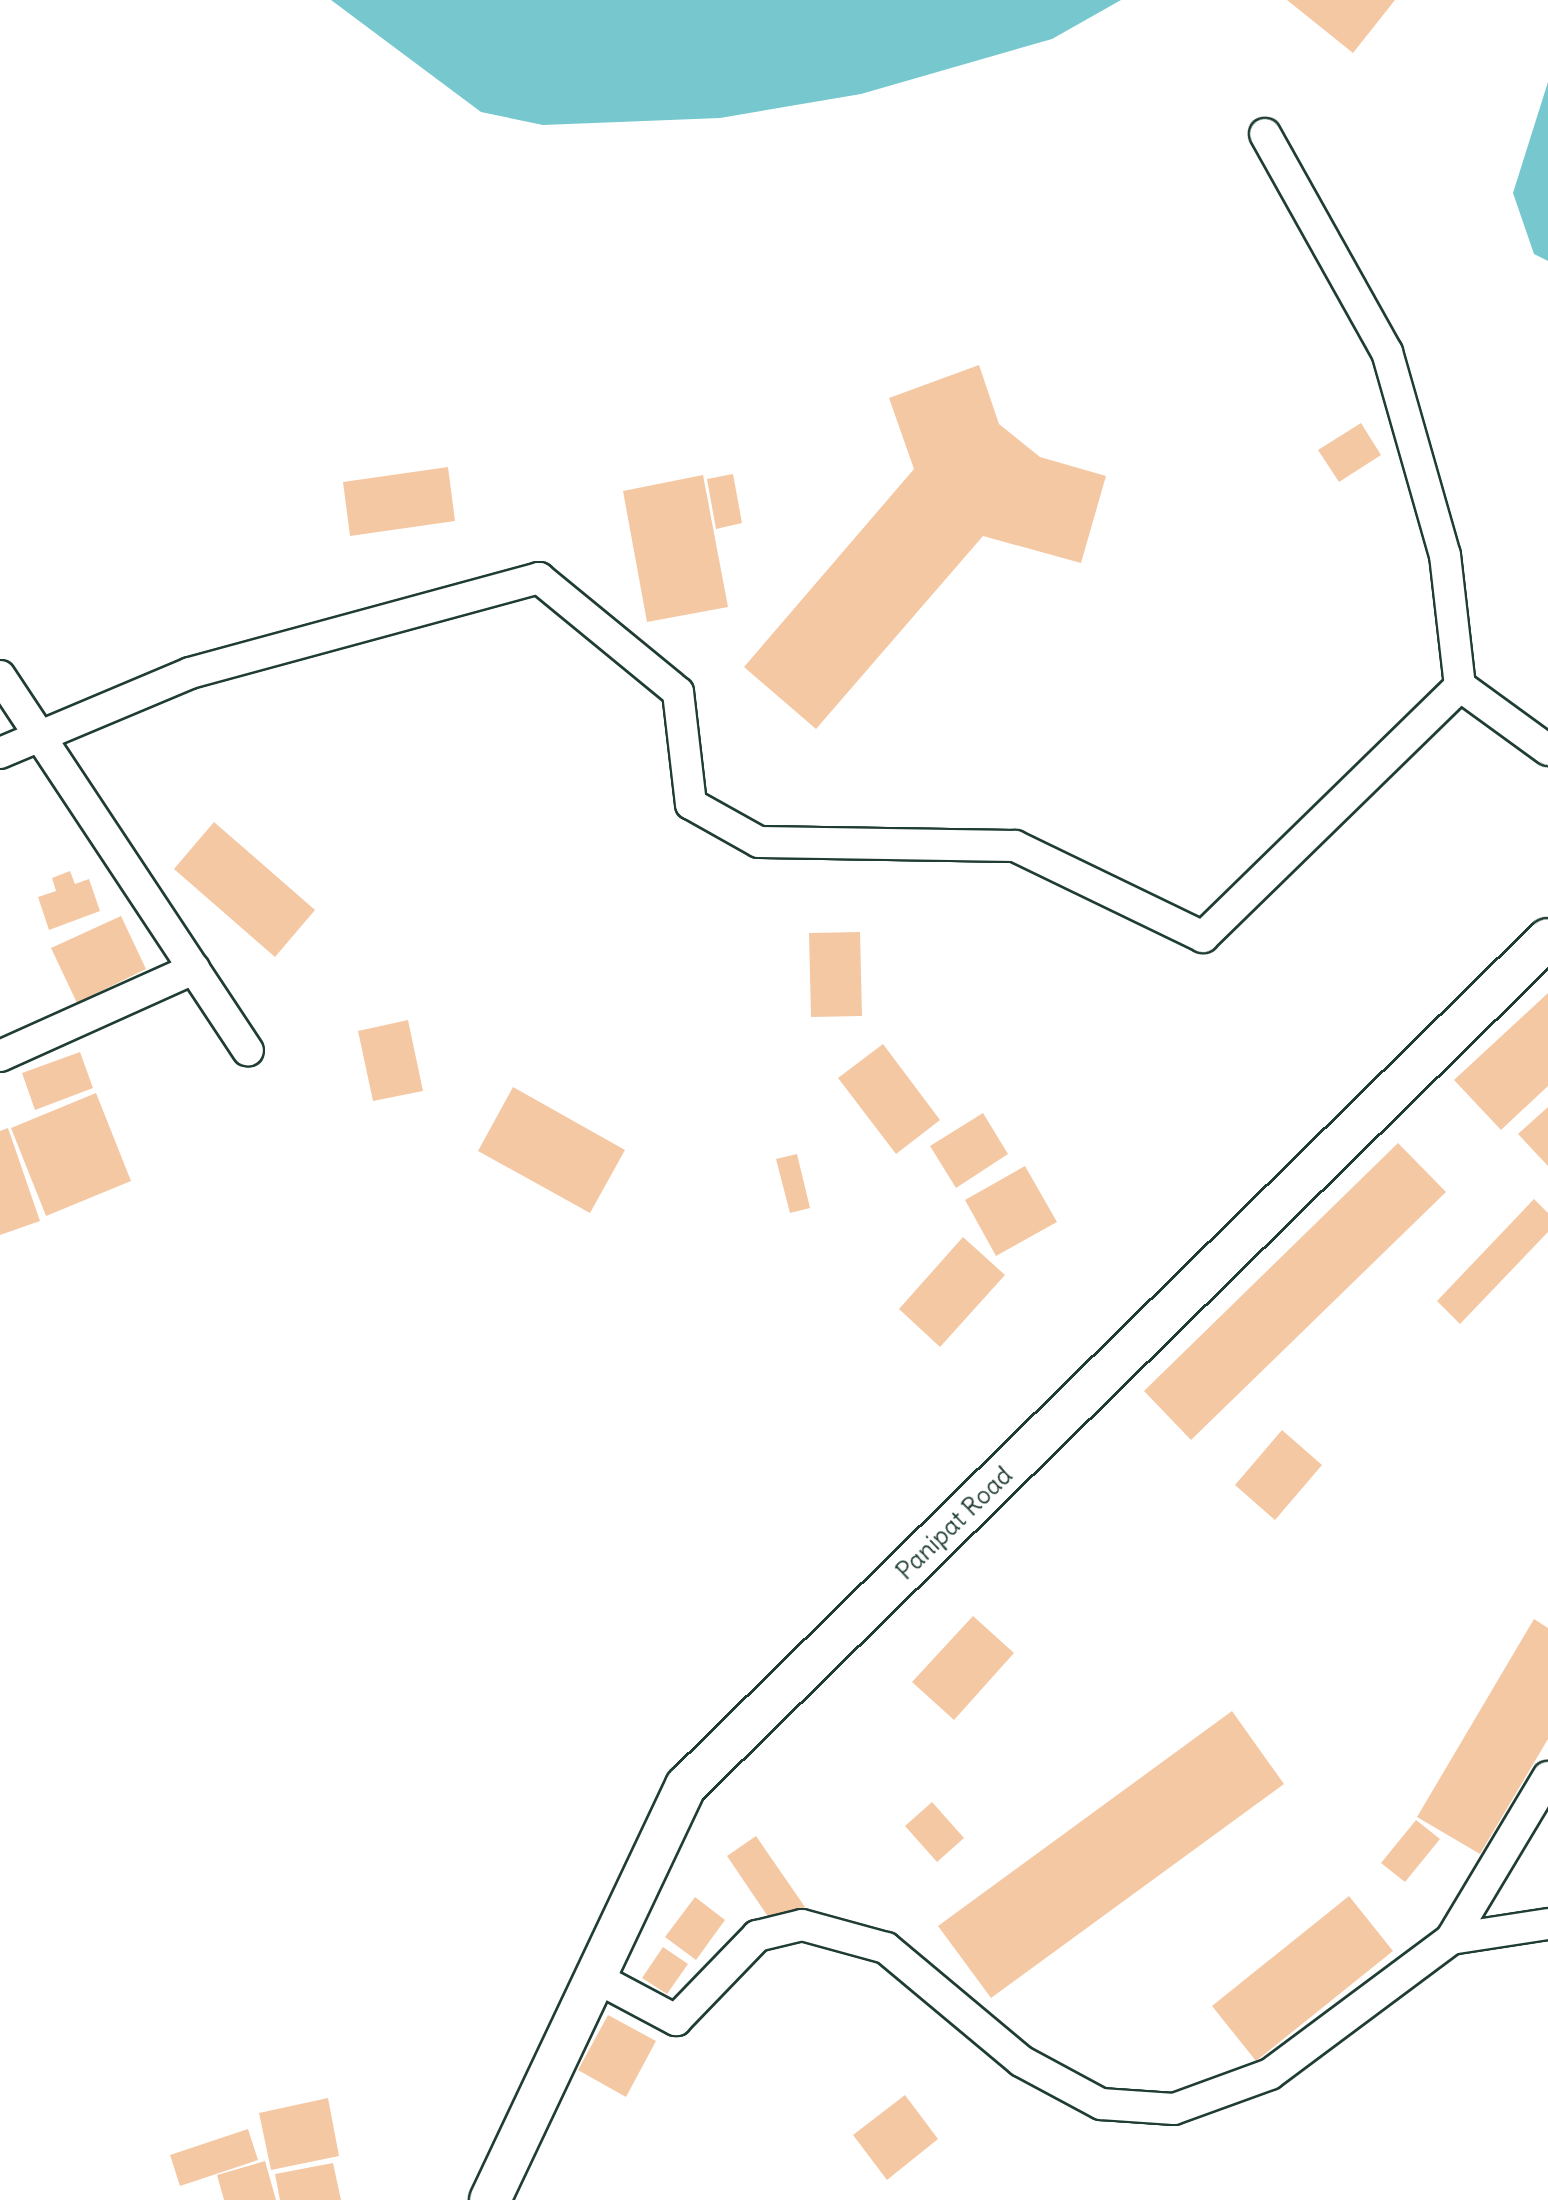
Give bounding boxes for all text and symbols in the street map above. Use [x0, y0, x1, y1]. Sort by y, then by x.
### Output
street label: Panipat Road [890, 1460, 1018, 1586]

